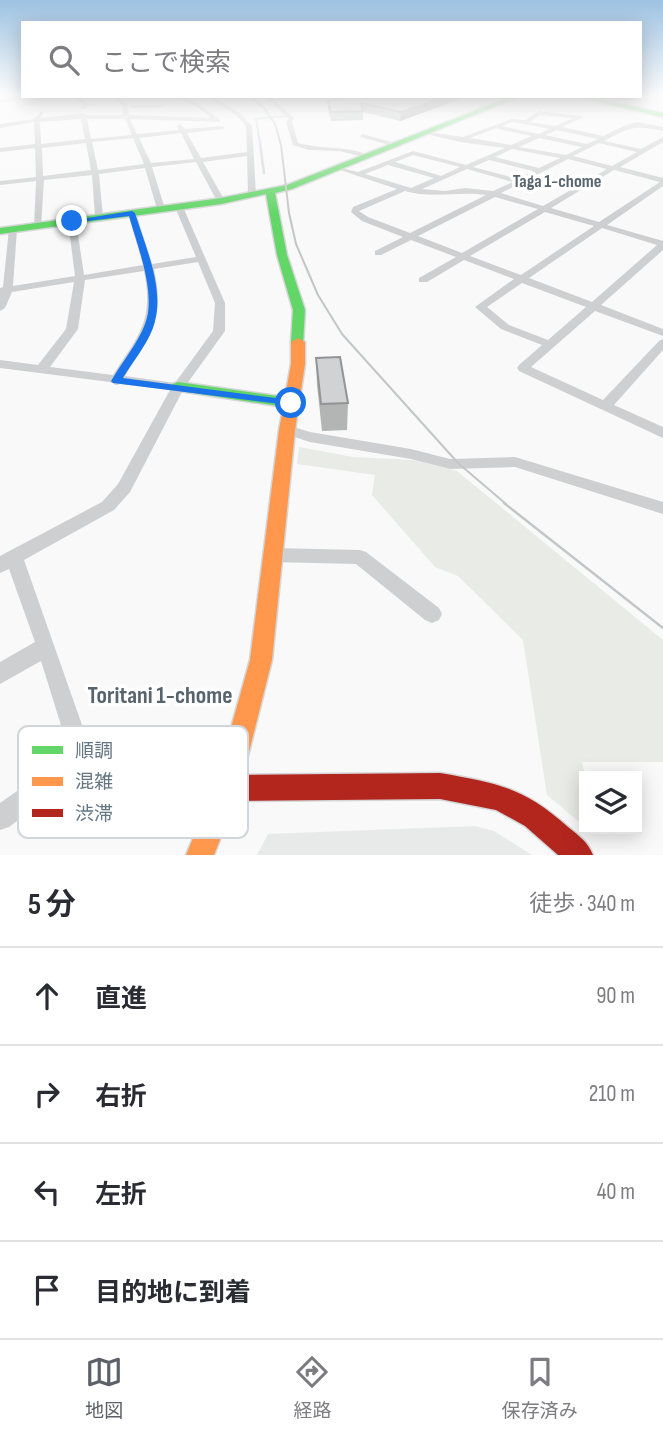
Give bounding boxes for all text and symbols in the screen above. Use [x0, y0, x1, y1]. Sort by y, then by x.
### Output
search box [21, 21, 642, 98]
icon: search [45, 41, 83, 79]
text: ここで検索 [101, 48, 231, 79]
district label: Taga 1-chome [513, 171, 601, 192]
route end [56, 205, 87, 236]
route start [275, 387, 306, 418]
district label: Toritani 1-chome [88, 681, 232, 710]
legend [18, 726, 248, 838]
text: 順調 [75, 740, 113, 763]
text: 混雑 [75, 771, 113, 794]
map controls [579, 771, 642, 834]
button: layers [579, 771, 642, 834]
text: 渋滞 [75, 803, 113, 826]
text: 5 分 [28, 887, 76, 923]
text: 徒歩 · 340 m [529, 890, 635, 918]
icon: ahead [28, 977, 66, 1015]
text: 90 m [596, 982, 635, 1010]
text: 直進 [95, 984, 147, 1015]
icon: right [28, 1075, 66, 1113]
text: 210 m [589, 1080, 635, 1108]
text: 右折 [95, 1082, 147, 1113]
icon: left [28, 1173, 66, 1211]
text: 40 m [597, 1178, 635, 1206]
text: 左折 [95, 1180, 147, 1211]
icon: arrive [28, 1271, 66, 1309]
text: 目的地に到着 [95, 1278, 251, 1309]
tab: 地図 [85, 1353, 123, 1423]
tab: 経路 [293, 1353, 332, 1423]
tab: 保存済み [502, 1353, 578, 1423]

